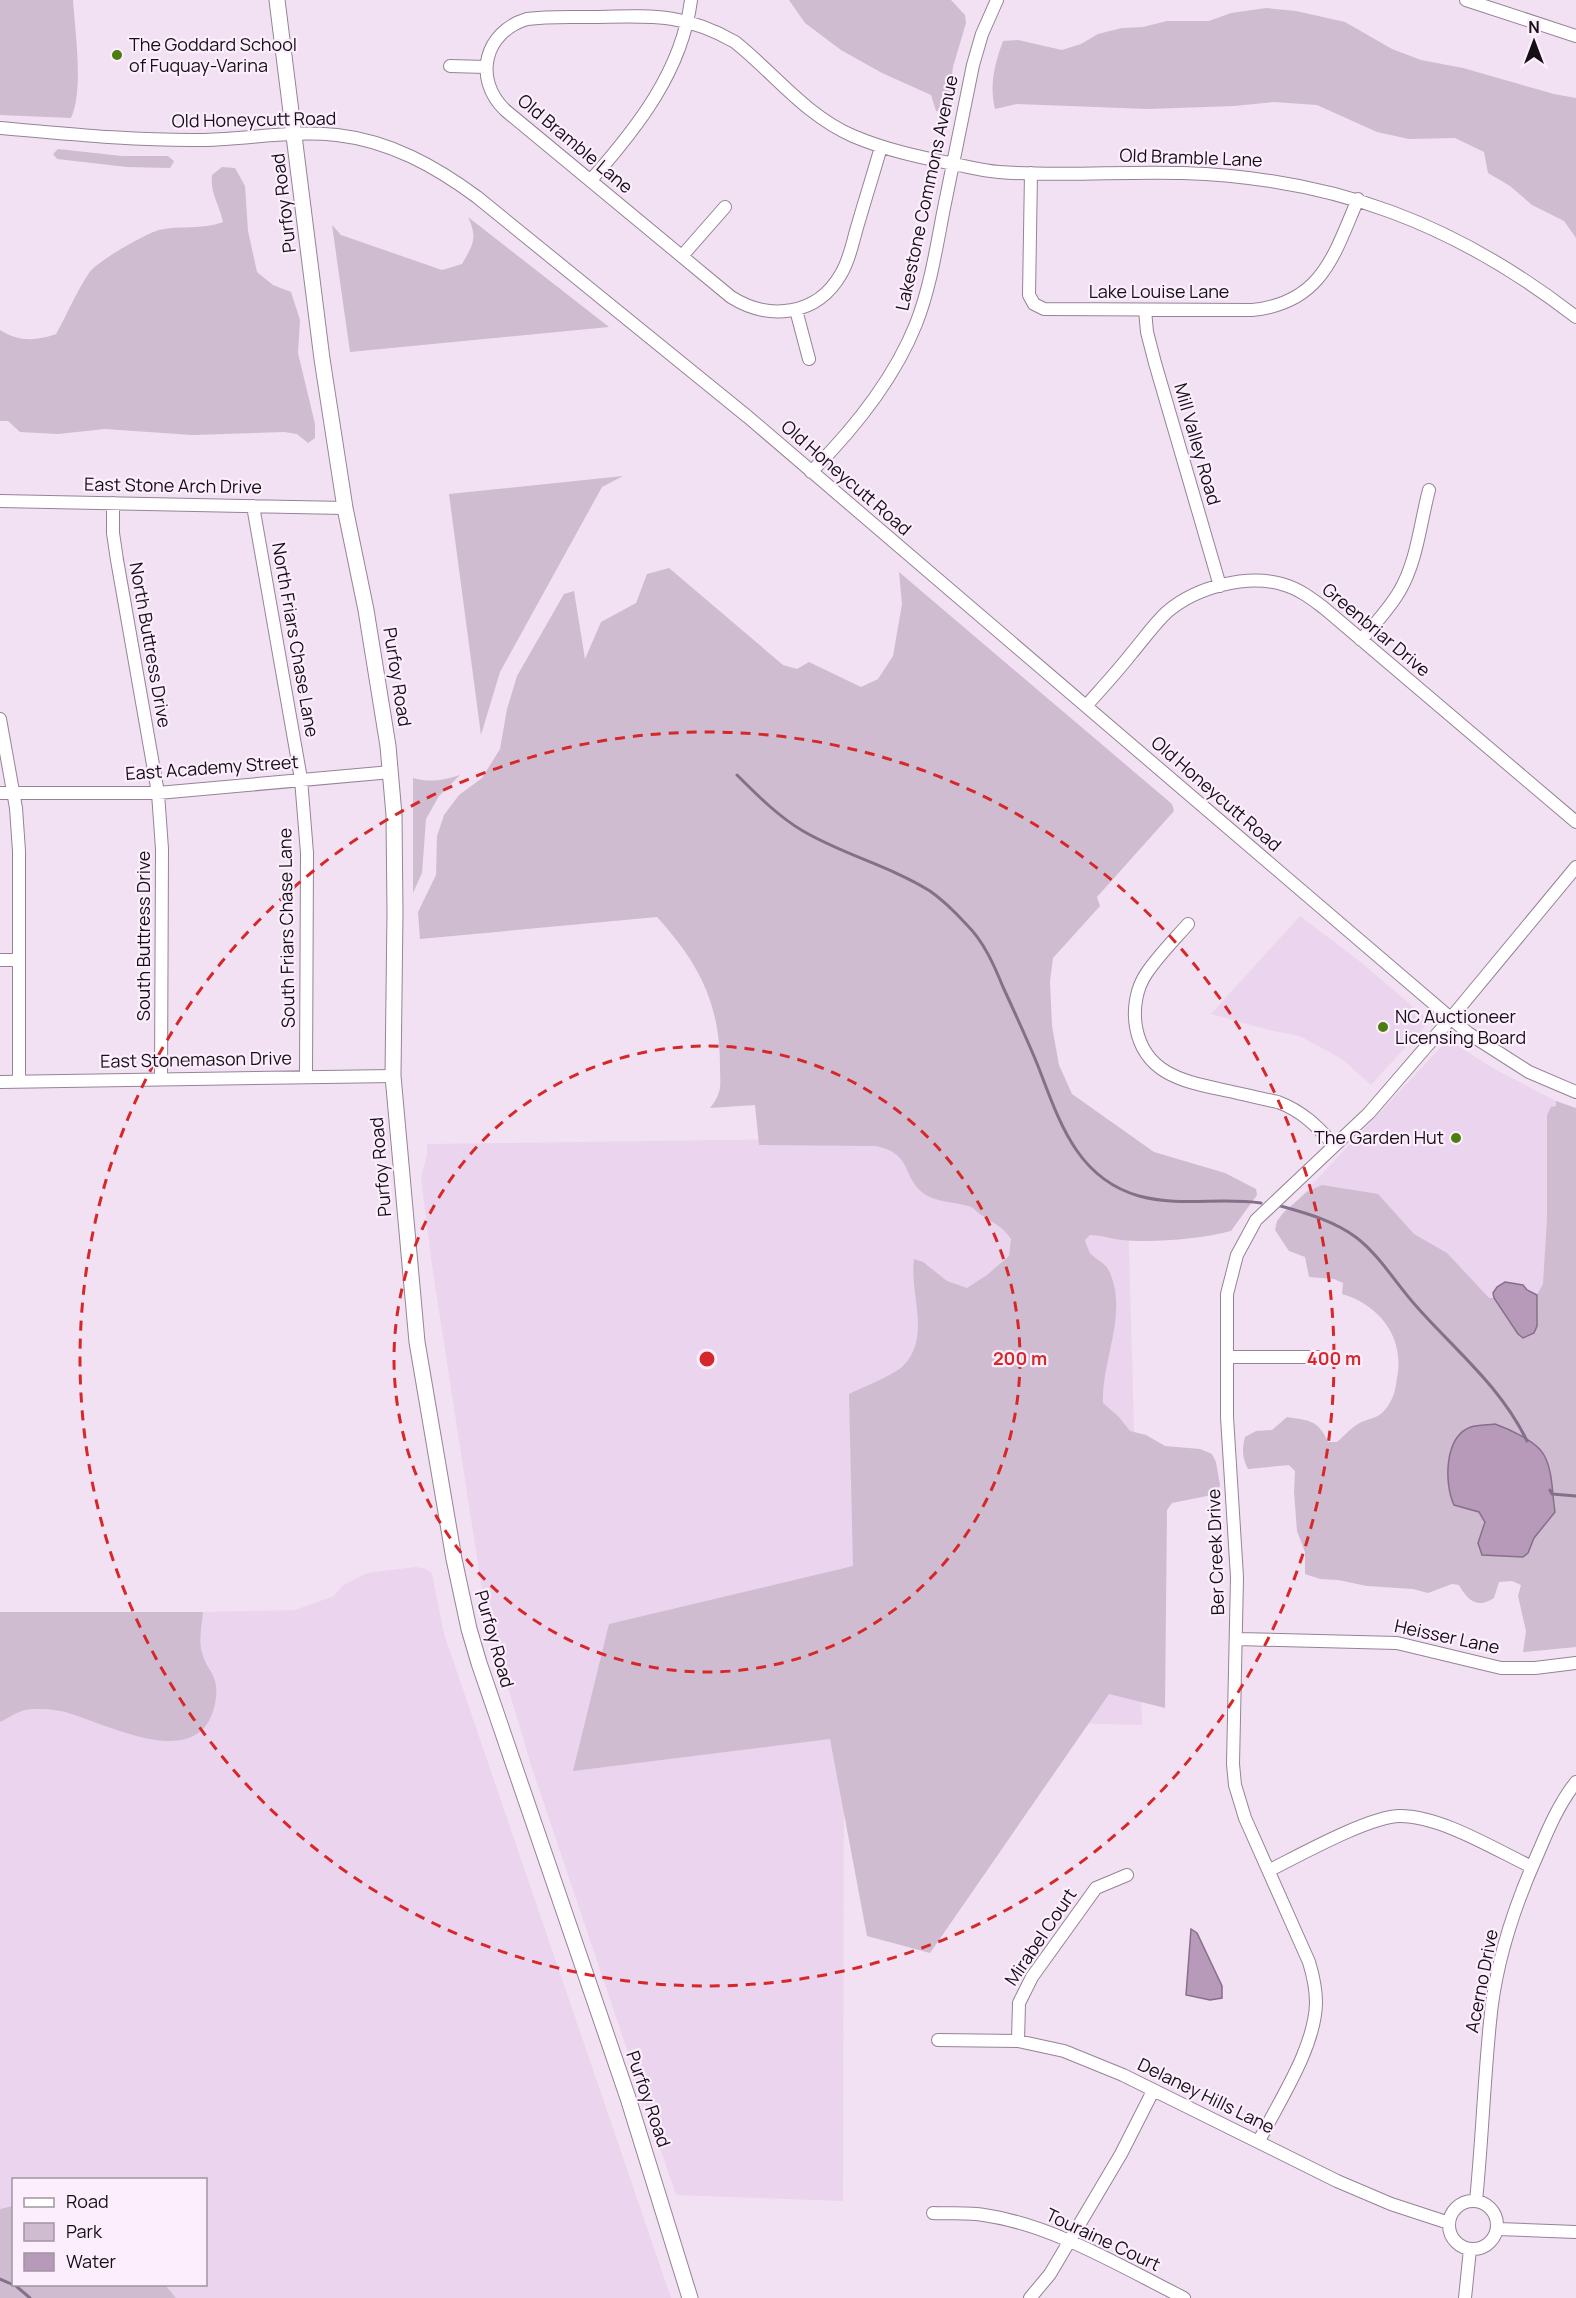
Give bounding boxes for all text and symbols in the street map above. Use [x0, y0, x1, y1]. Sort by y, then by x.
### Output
north arrow [1504, 12, 1564, 72]
text: N [1528, 16, 1540, 38]
place label: The Goddard School of Fuquay-Varina [129, 32, 297, 77]
marker: The Goddard School of Fuquay-Varina [110, 48, 124, 62]
street label: Lakestone Commons Avenue [889, 73, 963, 313]
street label: Old Bramble Lane [513, 88, 638, 198]
street label: Old Honeycutt Road [171, 106, 337, 132]
street label: Old Bramble Lane [1119, 143, 1263, 171]
street label: Purfoy Road [265, 152, 301, 254]
street label: Lake Louise Lane [1089, 279, 1229, 303]
street label: Mill Valley Road [1169, 380, 1227, 508]
street label: Old Honeycutt Road [777, 414, 917, 540]
street label: East Stone Arch Drive [84, 471, 262, 499]
street label: North Friars Chase Lane [267, 541, 325, 739]
street label: North Buttress Drive [125, 560, 177, 729]
street label: Greenbriar Drive [1318, 577, 1436, 681]
street label: Purfoy Road [378, 626, 418, 728]
street label: Old Honeycutt Road [1147, 730, 1287, 856]
street label: East Academy Street [124, 749, 299, 785]
street label: South Friars Chase Lane [272, 828, 300, 1028]
street label: South Buttress Drive [131, 851, 155, 1021]
place label: NC Auctioneer Licensing Board [1395, 1004, 1526, 1049]
marker: NC Auctioneer Licensing Board [1376, 1020, 1390, 1034]
street label: East Stonemason Drive [100, 1045, 292, 1073]
street label: Purfoy Road [364, 1116, 396, 1218]
place label: The Garden Hut [1314, 1125, 1444, 1149]
marker: The Garden Hut [1449, 1131, 1463, 1145]
text: 200 m [993, 1346, 1047, 1370]
text: 400 m [1307, 1346, 1361, 1370]
centre of rings [697, 1349, 717, 1369]
street label: Ber Creek Drive [1201, 1488, 1229, 1616]
street label: Purfoy Road [470, 1587, 520, 1690]
street label: Heisser Lane [1392, 1613, 1502, 1659]
street label: Mirabel Court [999, 1883, 1082, 1990]
street label: Acerno Drive [1459, 1927, 1503, 2035]
street label: Purfoy Road [621, 2047, 677, 2150]
street label: Delaney Hills Lane [1134, 2052, 1279, 2139]
legend [12, 2178, 207, 2286]
text: Road [66, 2189, 109, 2213]
street label: Touraine Court [1042, 2202, 1165, 2276]
text: Park [66, 2219, 103, 2243]
text: Water [66, 2249, 116, 2273]

